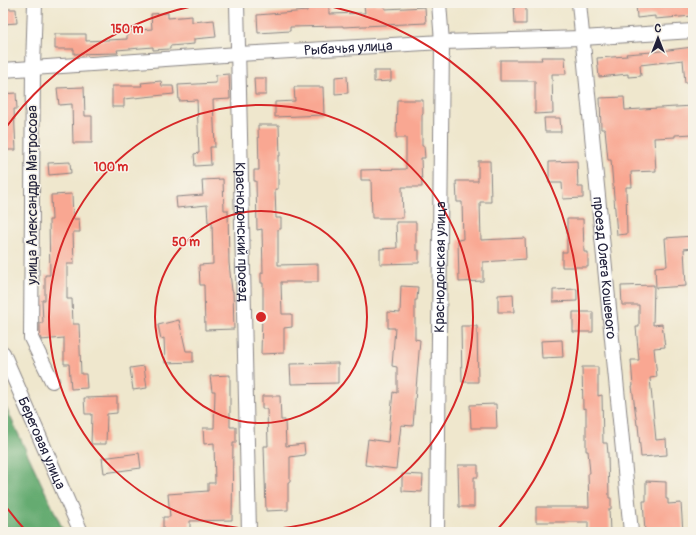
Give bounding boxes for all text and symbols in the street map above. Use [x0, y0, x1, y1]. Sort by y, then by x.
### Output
north arrow [638, 18, 678, 58]
text: 150 m [111, 22, 144, 37]
text: С [655, 22, 662, 35]
street label: Рыбачья улица [304, 37, 393, 59]
street label: улица Александра Матросова [24, 105, 41, 286]
text: 100 m [94, 160, 129, 175]
street label: Краснодонский проезд [232, 162, 252, 302]
street label: проезд Олега Кошевого [589, 196, 620, 340]
street label: Краснодонская улица [431, 201, 449, 333]
text: 50 m [172, 235, 200, 250]
centre of rings [254, 310, 268, 324]
street label: Береговая улица [14, 394, 69, 492]

